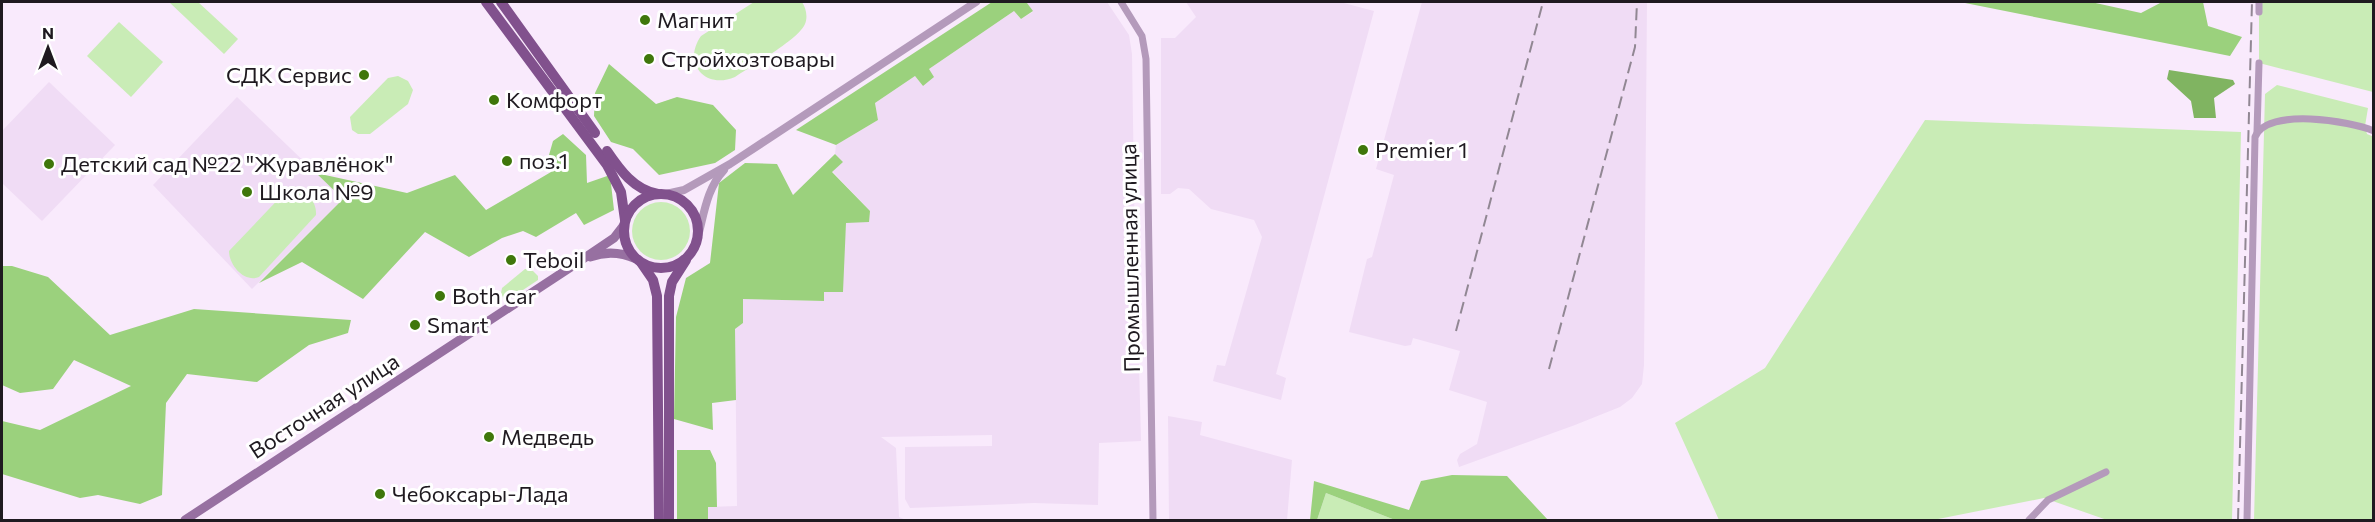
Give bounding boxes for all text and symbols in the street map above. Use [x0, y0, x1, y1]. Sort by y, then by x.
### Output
place label: Магнит [657, 6, 734, 33]
marker: Магнит [638, 13, 652, 27]
north arrow [18, 18, 78, 78]
text: N [42, 23, 54, 42]
place label: Стройхозтовары [661, 45, 835, 72]
marker: Стройхозтовары [642, 52, 656, 66]
place label: СДК Сервис [226, 61, 352, 88]
marker: СДК Сервис [357, 68, 371, 82]
place label: Комфорт [506, 86, 602, 113]
marker: Комфорт [487, 93, 501, 107]
place label: Premier 1 [1375, 136, 1468, 163]
street label: Промышленная улица [1114, 143, 1145, 373]
marker: Premier 1 [1356, 143, 1370, 157]
place label: поз.1 [519, 147, 568, 174]
place label: Детский сад №22 "Журавлёнок" [61, 150, 393, 177]
marker: поз.1 [500, 154, 514, 168]
marker: Детский сад №22 "Журавлёнок" [42, 157, 56, 171]
place label: Школа №9 [259, 178, 374, 205]
marker: Школа №9 [240, 185, 254, 199]
place label: Teboil [523, 246, 584, 273]
marker: Teboil [504, 253, 518, 267]
place label: Both car [452, 282, 536, 309]
marker: Both car [433, 289, 447, 303]
place label: Smart [427, 311, 488, 338]
marker: Smart [408, 318, 422, 332]
street label: Восточная улица [244, 347, 404, 464]
place label: Медведь [501, 423, 594, 450]
marker: Медведь [482, 430, 496, 444]
place label: Чебоксары-Лада [392, 480, 568, 507]
marker: Чебоксары-Лада [373, 487, 387, 501]

